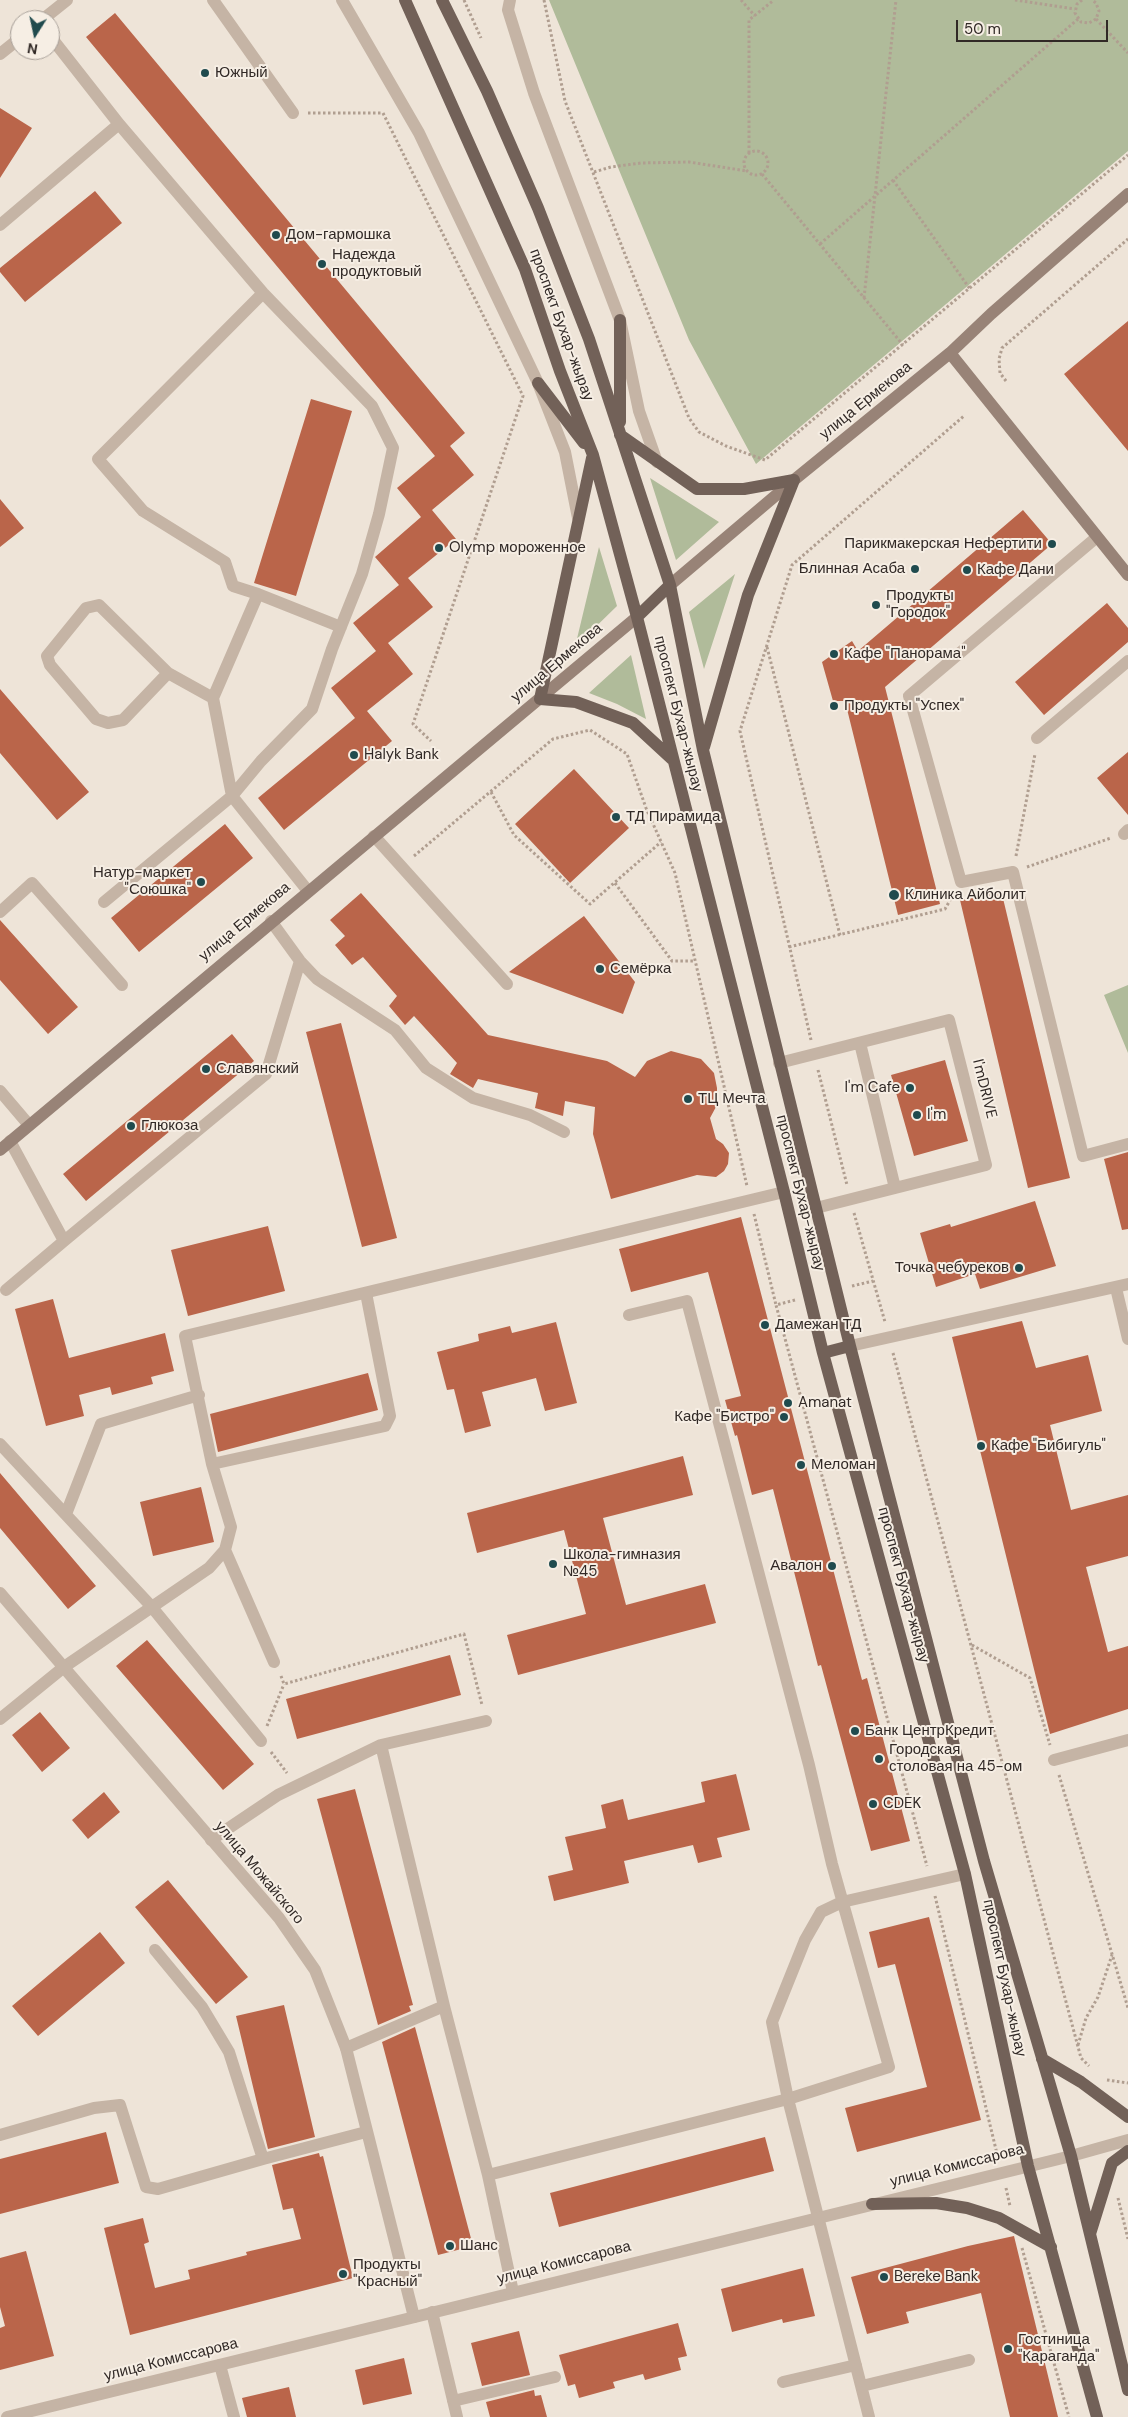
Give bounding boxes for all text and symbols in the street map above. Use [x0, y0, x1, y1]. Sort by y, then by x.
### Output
north arrow [10, 10, 60, 60]
scale bar [958, 10, 1110, 42]
text: 50 m [964, 19, 1001, 39]
text: N [26, 39, 39, 59]
place label: Южный [215, 64, 268, 82]
marker: Южный [199, 67, 211, 79]
place label: Дом-гармошка [286, 226, 391, 244]
marker: Дом-гармошка [270, 229, 282, 241]
place label: Надежда продуктовый [332, 246, 422, 281]
street label: проспект Бухар-жырау [525, 247, 597, 403]
marker: Надежда продуктовый [316, 258, 328, 270]
street label: улица Ермекова [816, 358, 916, 444]
place label: Парикмакерская Нефертити [844, 535, 1042, 553]
marker: Парикмакерская Нефертити [1046, 538, 1058, 550]
place label: Olymp мороженное [449, 539, 586, 557]
marker: Olymp мороженное [433, 542, 445, 554]
place label: Блинная Асаба [799, 560, 905, 578]
place label: Кафе Дани [977, 561, 1054, 579]
marker: Блинная Асаба [909, 563, 921, 575]
marker: Кафе Дани [961, 564, 973, 576]
place label: Продукты "Городок" [886, 587, 954, 622]
marker: Продукты "Городок" [870, 599, 882, 611]
street label: улица Ермекова [508, 620, 606, 706]
street label: проспект Бухар-жырау [650, 634, 706, 794]
place label: Кафе "Панорама" [844, 645, 966, 663]
marker: Кафе "Панорама" [828, 648, 840, 660]
place label: Продукты "Успех" [844, 697, 964, 715]
marker: Продукты "Успех" [828, 700, 840, 712]
place label: Halyk Bank [364, 746, 439, 764]
marker: Halyk Bank [348, 749, 360, 761]
place label: ТД Пирамида [626, 808, 720, 826]
marker: ТД Пирамида [610, 811, 622, 823]
place label: Натур-маркет "Союшка" [93, 864, 191, 899]
marker: Натур-маркет "Союшка" [195, 876, 207, 888]
street label: улица Ермекова [196, 879, 294, 965]
place label: Клиника Айболит [905, 886, 1026, 904]
marker: Клиника Айболит [887, 888, 901, 902]
place label: Семёрка [610, 960, 671, 978]
marker: Семёрка [594, 963, 606, 975]
street label: I'mDRIVE [968, 1057, 1000, 1121]
place label: Славянский [216, 1060, 299, 1078]
marker: Славянский [200, 1063, 212, 1075]
place label: I'm Cafe [845, 1079, 900, 1097]
marker: I'm Cafe [904, 1082, 916, 1094]
place label: ТЦ Мечта [698, 1090, 766, 1108]
marker: ТЦ Мечта [682, 1093, 694, 1105]
place label: I'm [927, 1106, 946, 1124]
marker: I'm [911, 1109, 923, 1121]
street label: проспект Бухар-жырау [772, 1113, 828, 1273]
place label: Глюкоза [141, 1117, 198, 1135]
marker: Глюкоза [125, 1120, 137, 1132]
place label: Точка чебуреков [895, 1259, 1009, 1277]
marker: Точка чебуреков [1013, 1262, 1025, 1274]
place label: Дамежан ТД [775, 1316, 861, 1334]
marker: Дамежан ТД [759, 1319, 771, 1331]
place label: Amanat [798, 1394, 852, 1412]
marker: Amanat [782, 1397, 794, 1409]
place label: Кафе "Бистро" [674, 1408, 774, 1426]
marker: Кафе "Бистро" [778, 1411, 790, 1423]
place label: Кафе "Бибигуль" [991, 1437, 1106, 1455]
marker: Кафе "Бибигуль" [975, 1440, 987, 1452]
place label: Меломан [811, 1456, 876, 1474]
marker: Меломан [795, 1459, 807, 1471]
street label: проспект Бухар-жырау [874, 1505, 932, 1665]
place label: Школа-гимназия №45 [563, 1546, 681, 1581]
place label: Авалон [770, 1557, 822, 1575]
marker: Школа-гимназия №45 [547, 1558, 559, 1570]
marker: Авалон [826, 1560, 838, 1572]
place label: Банк ЦентрКредит [865, 1722, 994, 1740]
marker: Банк ЦентрКредит [849, 1725, 861, 1737]
place label: Городская столовая на 45-ом [889, 1741, 1022, 1776]
marker: Городская столовая на 45-ом [873, 1753, 885, 1765]
place label: CDEK [883, 1795, 921, 1813]
marker: CDEK [867, 1798, 879, 1810]
street label: улица Можайского [211, 1818, 307, 1928]
street label: проспект Бухар-жырау [979, 1898, 1029, 2058]
street label: улица Комиссарова [888, 2141, 1026, 2191]
place label: Шанс [460, 2237, 498, 2255]
street label: улица Комиссарова [495, 2238, 633, 2288]
marker: Шанс [444, 2240, 456, 2252]
place label: Продукты "Красный" [353, 2256, 422, 2291]
marker: Продукты "Красный" [337, 2268, 349, 2280]
place label: Bereke Bank [894, 2268, 978, 2286]
marker: Bereke Bank [878, 2271, 890, 2283]
place label: Гостиница "Караганда" [1018, 2331, 1099, 2366]
street label: улица Комиссарова [102, 2335, 240, 2385]
marker: Гостиница "Караганда" [1002, 2343, 1014, 2355]

